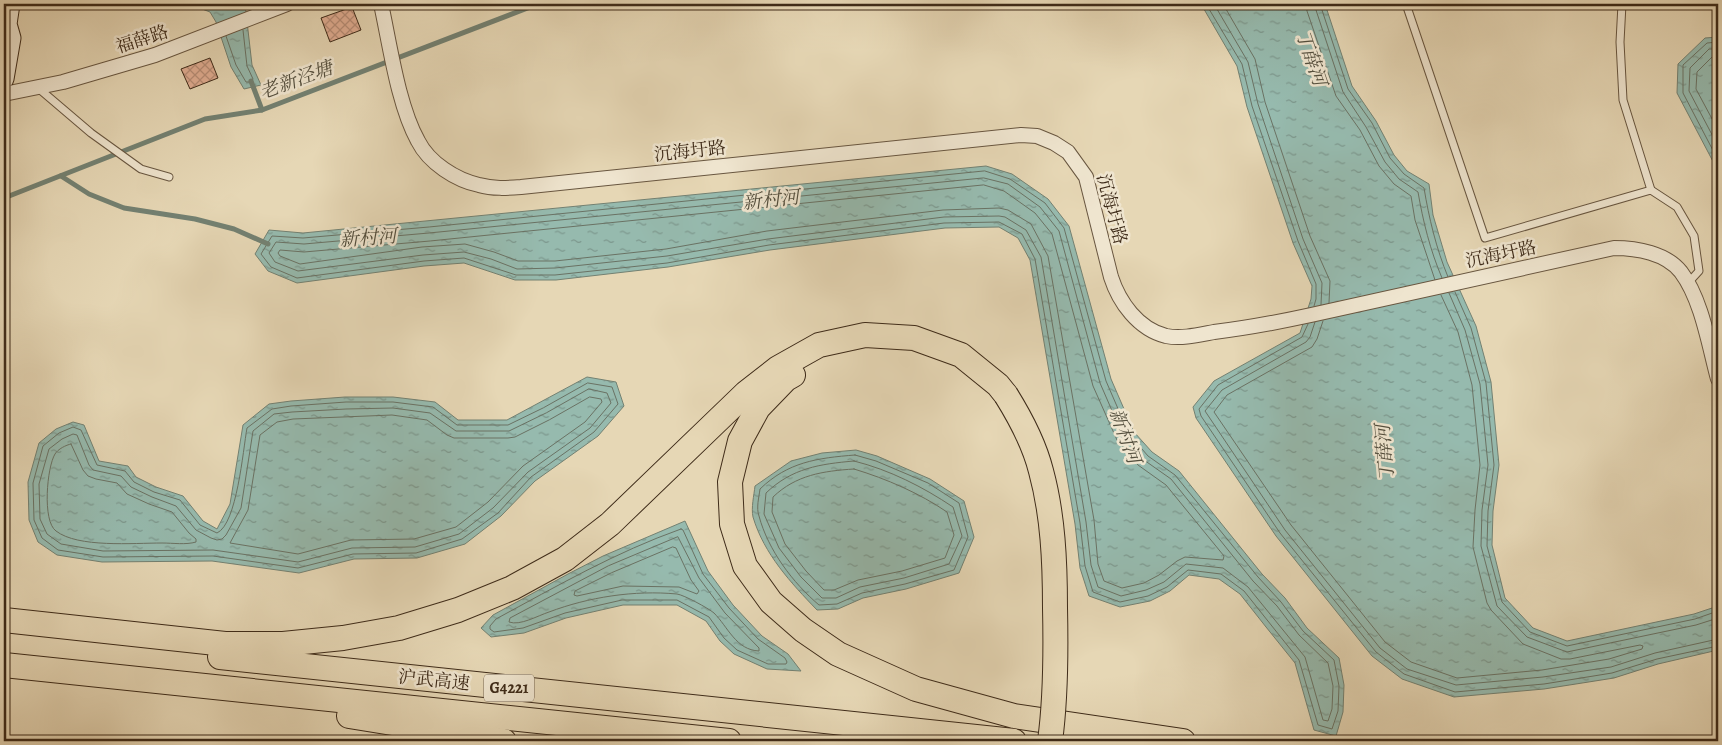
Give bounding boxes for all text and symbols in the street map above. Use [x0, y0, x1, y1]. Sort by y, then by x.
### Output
street label: 福薛路 [113, 19, 171, 59]
water label: 丁薛河 [1289, 27, 1334, 92]
water label: 老新泾塘 [256, 54, 339, 105]
street label: 沉海圩路 [653, 135, 727, 167]
street label: 沉海圩路 [1091, 171, 1133, 247]
water label: 新村河 [741, 184, 804, 216]
water label: 新村河 [339, 223, 400, 253]
street label: 沉海圩路 [1463, 235, 1539, 273]
water label: 新村河 [1103, 405, 1148, 470]
water label: 丁薛河 [1369, 420, 1400, 483]
street label: 沪武高速 [397, 664, 471, 696]
road number: G4221 [484, 674, 534, 701]

